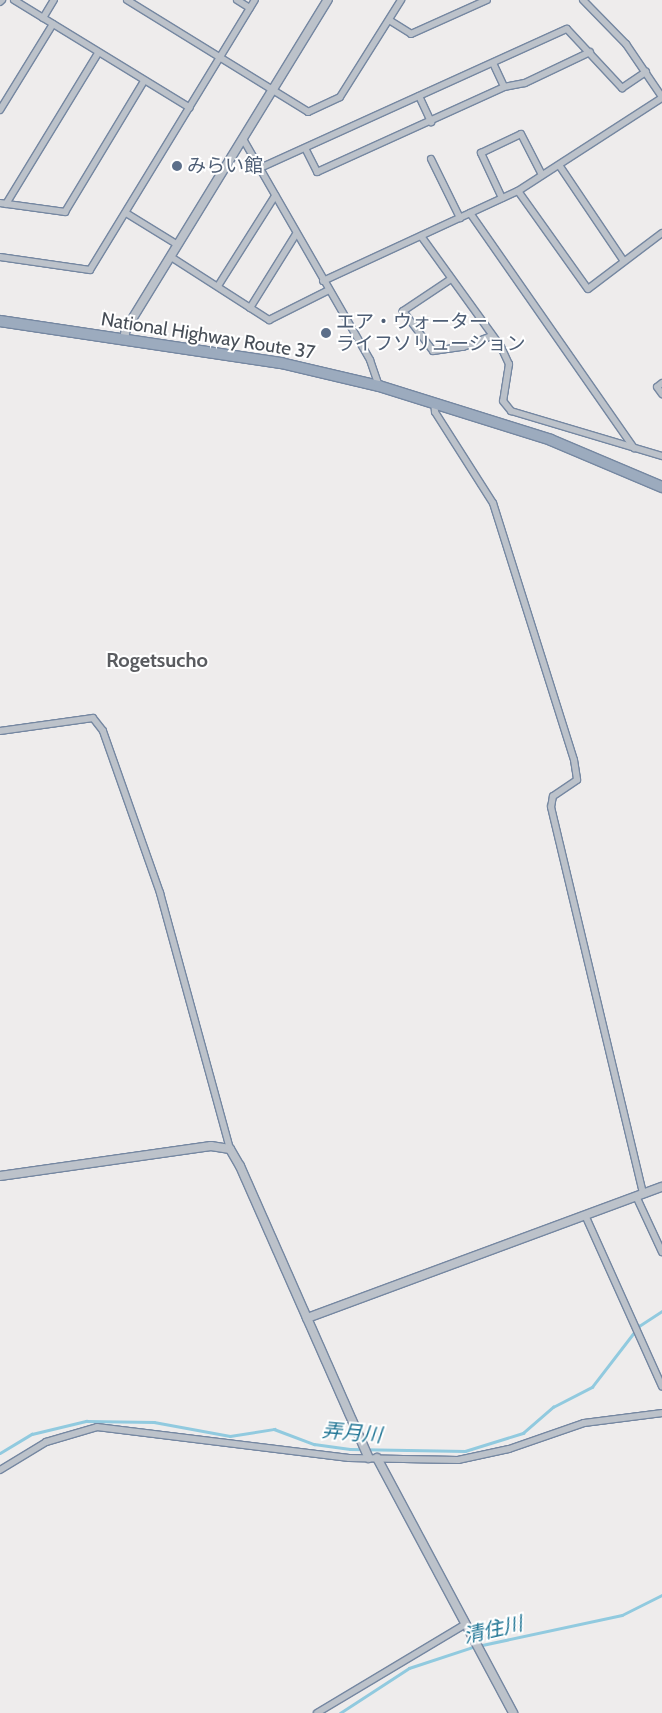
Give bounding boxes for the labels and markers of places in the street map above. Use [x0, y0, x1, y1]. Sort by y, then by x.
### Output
place label: みらい館 [187, 155, 263, 177]
marker: みらい館 [171, 160, 183, 172]
place label: エア・ウォーター ライフソリューション [336, 311, 526, 355]
marker: エア・ウォーター ライフソリューション [320, 327, 332, 339]

